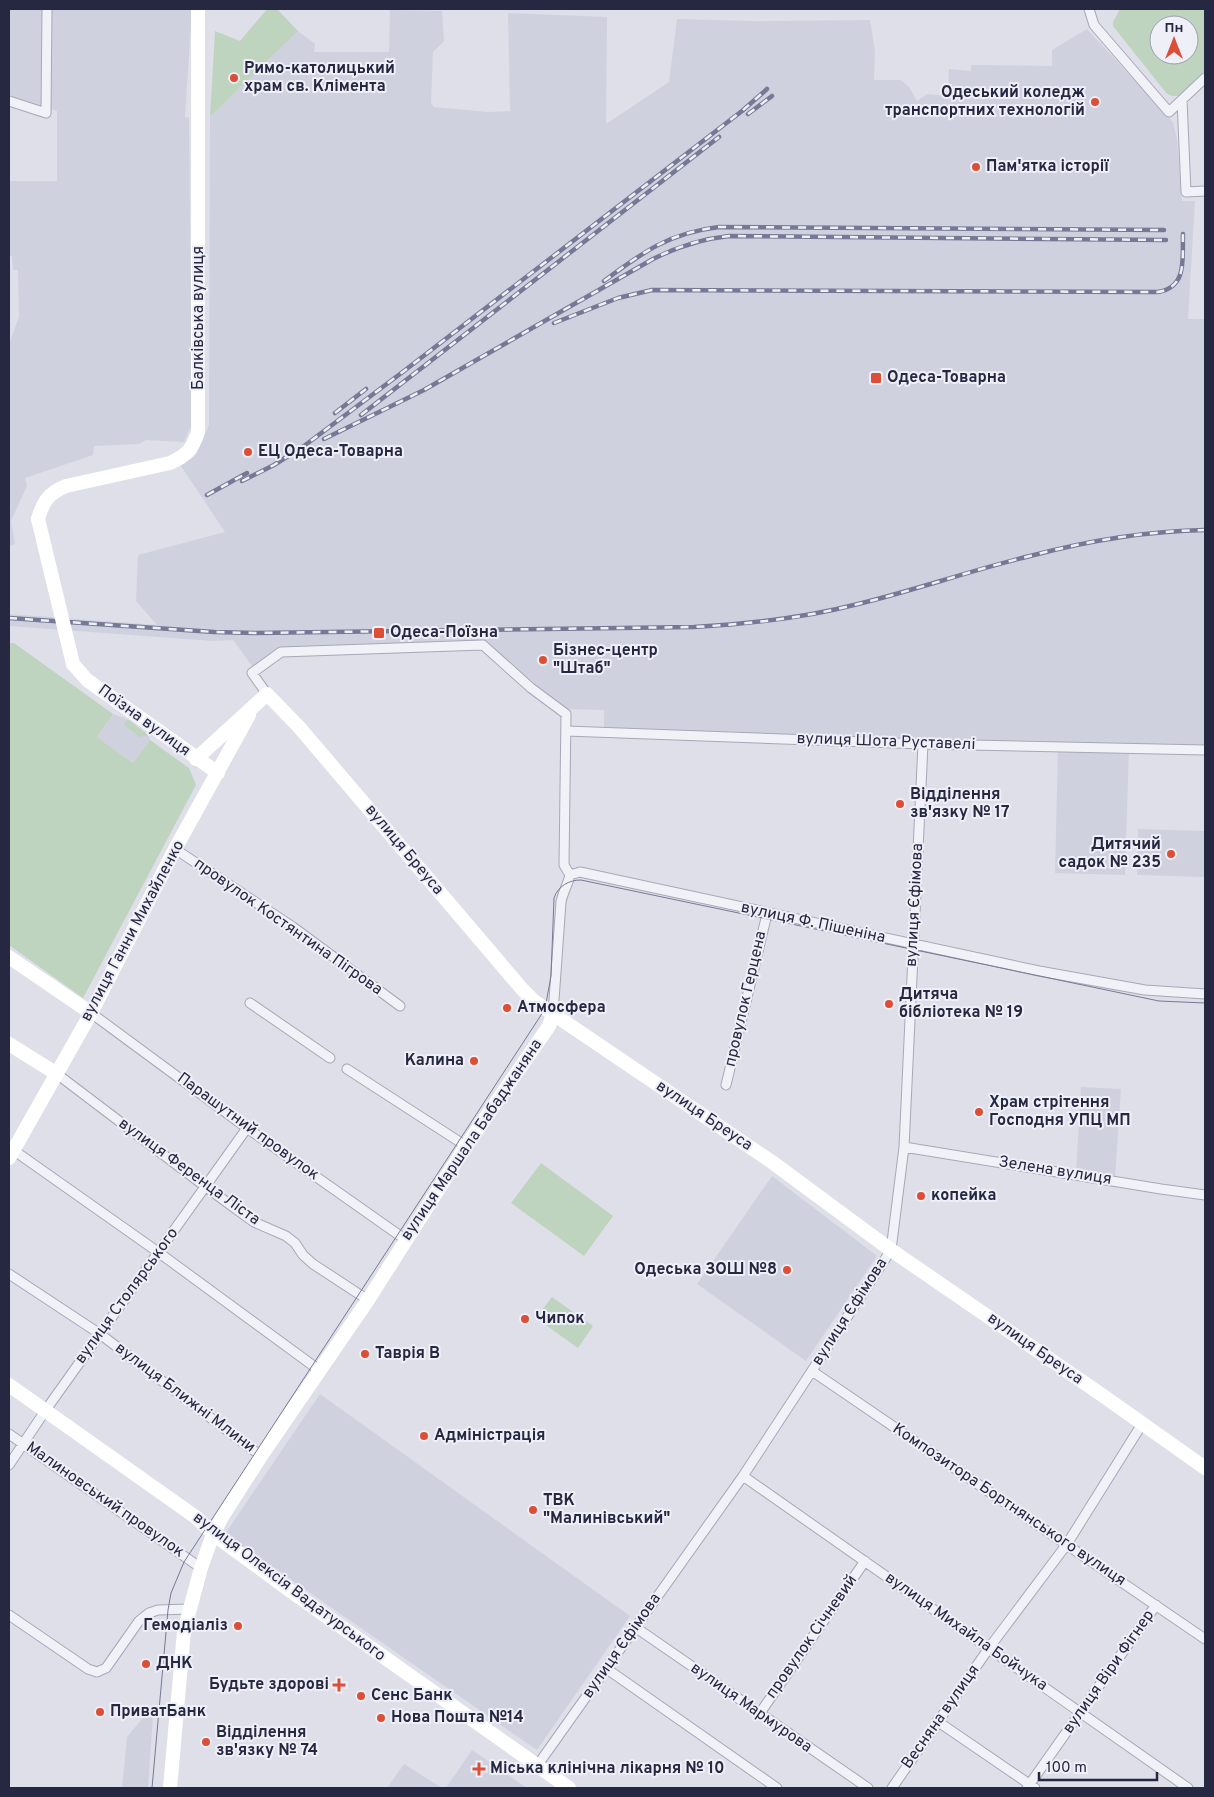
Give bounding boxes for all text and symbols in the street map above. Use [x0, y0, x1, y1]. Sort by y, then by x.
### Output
north arrow [1149, 15, 1199, 65]
text: Пн [1165, 20, 1183, 37]
place label: Римо-католицький храм св. Клімента [244, 59, 395, 97]
marker: Римо-католицький храм св. Клімента [228, 72, 240, 84]
place label: Одеський коледж транспортних технологій [885, 83, 1085, 121]
marker: Одеський коледж транспортних технологій [1089, 96, 1101, 108]
place label: Пам'ятка історії [986, 157, 1109, 177]
marker: Пам'ятка історії [970, 161, 982, 173]
street label: Балківська вулиця [189, 246, 209, 390]
place label: Одеса-Товарна [887, 368, 1006, 388]
marker: Одеса-Товарна [869, 371, 883, 385]
place label: ЕЦ Одеса-Товарна [258, 442, 403, 462]
marker: ЕЦ Одеса-Товарна [242, 446, 254, 458]
place label: Одеса-Поїзна [390, 623, 498, 643]
marker: Одеса-Поїзна [372, 626, 386, 640]
place label: Бізнес-центр "Штаб" [553, 641, 658, 679]
marker: Бізнес-центр "Штаб" [537, 654, 549, 666]
street label: Поїзна вулиця [94, 681, 194, 761]
street label: вулиця Шота Руставелі [796, 729, 976, 755]
place label: Відділення зв'язку № 17 [910, 785, 1009, 823]
marker: Відділення зв'язку № 17 [894, 798, 906, 810]
street label: вулиця Бреуса [360, 801, 448, 899]
place label: Дитячий садок № 235 [1059, 835, 1161, 873]
street label: вулиця Ганни Михайленко [77, 837, 189, 1025]
street label: вулиця Єфімова [902, 843, 928, 967]
marker: Дитячий садок № 235 [1165, 848, 1177, 860]
street label: провулок Костянтина Пігрова [190, 854, 386, 1000]
street label: вулиця Ф. Пішеніна [739, 898, 887, 948]
street label: провулок Герцена [721, 929, 771, 1069]
place label: Дитяча бібліотека № 19 [899, 985, 1023, 1023]
place label: Атмосфера [517, 998, 606, 1018]
marker: Дитяча бібліотека № 19 [883, 998, 895, 1010]
marker: Атмосфера [501, 1002, 513, 1014]
street label: вулиця Маршала Бабаджаняна [397, 1035, 547, 1245]
place label: Калина [405, 1051, 464, 1071]
marker: Калина [468, 1055, 480, 1067]
street label: Парашутний провулок [173, 1069, 323, 1185]
street label: вулиця Бреуса [652, 1076, 756, 1156]
place label: Храм стрітення Господня УПЦ МП [989, 1093, 1131, 1131]
marker: Храм стрітення Господня УПЦ МП [973, 1106, 985, 1118]
street label: вулиця Ференца Ліста [114, 1114, 264, 1230]
street label: Зелена вулиця [997, 1152, 1113, 1190]
place label: копейка [931, 1186, 996, 1206]
marker: копейка [915, 1190, 927, 1202]
street label: вулиця Столярського [71, 1224, 183, 1368]
street label: вулиця Єфімова [808, 1255, 892, 1369]
place label: Одеська ЗОШ №8 [634, 1260, 777, 1280]
marker: Одеська ЗОШ №8 [781, 1264, 793, 1276]
place label: Чипок [535, 1309, 585, 1329]
street label: вулиця Бреуса [983, 1309, 1087, 1389]
marker: Чипок [519, 1313, 531, 1325]
street label: вулиця Ближні Млини [111, 1339, 259, 1457]
place label: Таврія В [375, 1344, 440, 1364]
marker: Таврія В [359, 1348, 371, 1360]
street label: Композитора Бортнянського вулиця [888, 1419, 1130, 1591]
place label: Адміністрація [434, 1426, 545, 1446]
marker: Адміністрація [418, 1430, 430, 1442]
street label: Малиновський провулок [22, 1438, 188, 1562]
place label: ТВК "Малинівський" [543, 1491, 670, 1529]
marker: ТВК "Малинівський" [527, 1504, 539, 1516]
street label: вулиця Олексія Вадатурського [189, 1508, 389, 1666]
street label: вулиця Михайла Бойчука [881, 1568, 1051, 1696]
street label: провулок Січневий [762, 1571, 862, 1703]
street label: вулиця Єфімова [578, 1590, 666, 1702]
street label: вулиця Віри Фігнер [1059, 1606, 1159, 1738]
place label: Гемодіаліз [143, 1616, 228, 1636]
marker: Гемодіаліз [232, 1620, 244, 1632]
place label: ДНК [156, 1654, 193, 1674]
marker: ДНК [140, 1658, 152, 1670]
street label: вулиця Мармурова [686, 1659, 816, 1757]
street label: Весняна вулиця [898, 1661, 984, 1773]
place label: Будьте здорові [209, 1675, 329, 1695]
marker: Будьте здорові [333, 1679, 345, 1691]
place label: Сенс Банк [371, 1686, 453, 1706]
marker: Сенс Банк [355, 1690, 367, 1702]
place label: ПриватБанк [110, 1702, 206, 1722]
marker: ПриватБанк [94, 1706, 106, 1718]
place label: Нова Пошта №14 [391, 1708, 524, 1728]
marker: Нова Пошта №14 [375, 1712, 387, 1724]
place label: Відділення зв'язку № 74 [216, 1723, 318, 1761]
marker: Відділення зв'язку № 74 [200, 1736, 212, 1748]
scale bar [1039, 1750, 1156, 1782]
place label: Міська клінічна лікарня № 10 [490, 1759, 725, 1779]
text: 100 m [1046, 1759, 1087, 1778]
marker: Міська клінічна лікарня № 10 [472, 1762, 486, 1776]

